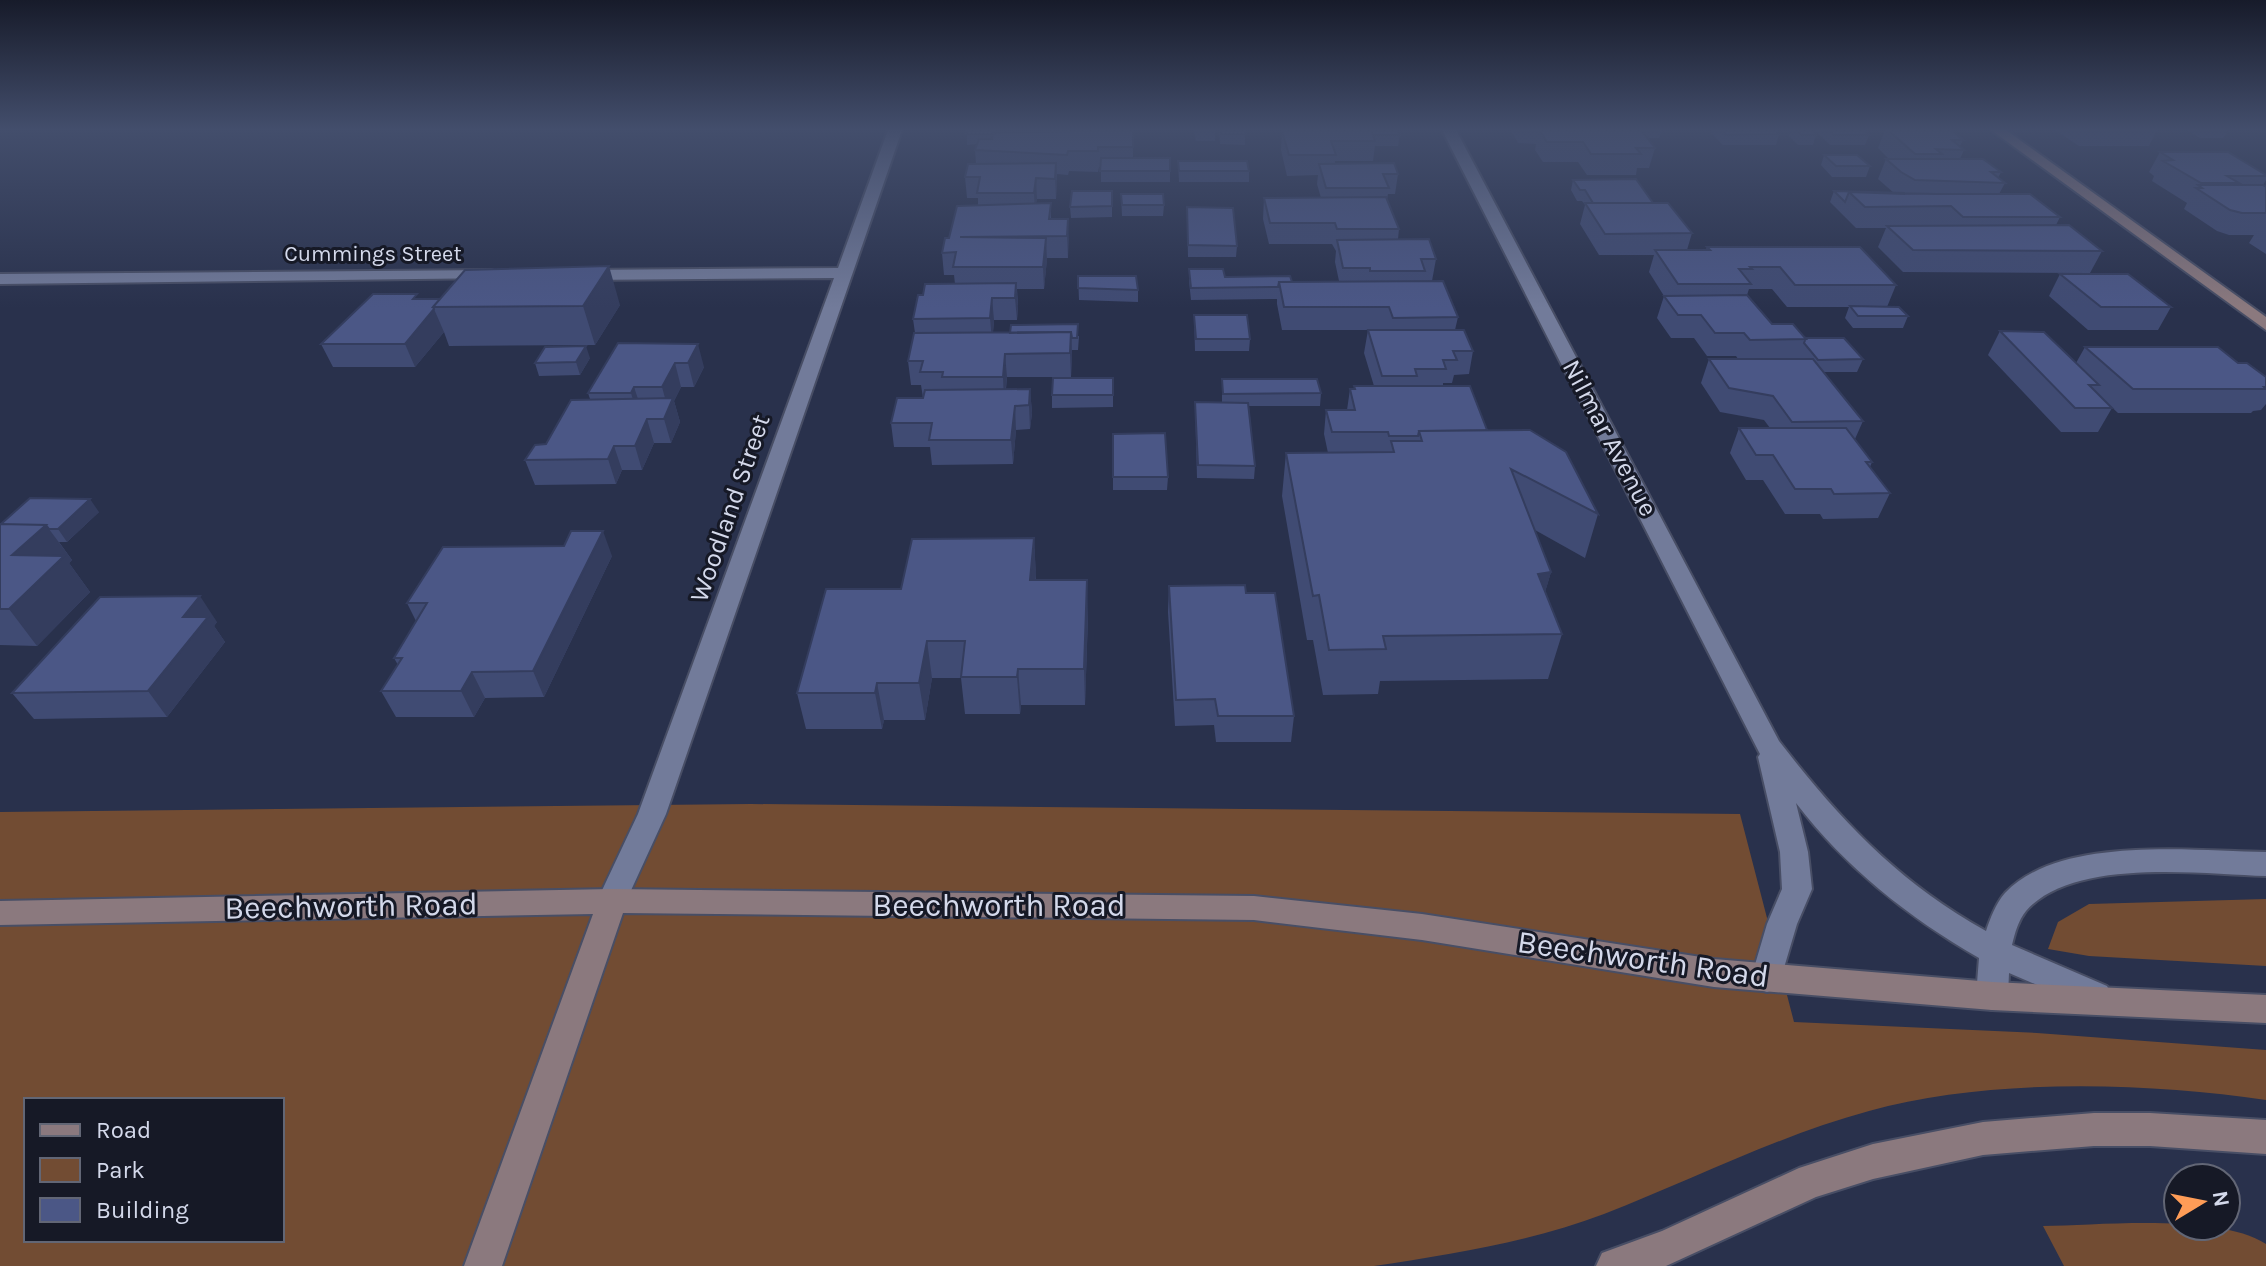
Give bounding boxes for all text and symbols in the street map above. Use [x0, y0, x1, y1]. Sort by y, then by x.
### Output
street label: Cummings Street [284, 241, 462, 267]
street label: Nilmar Avenue [1556, 355, 1664, 521]
street label: Woodland Street [683, 410, 777, 606]
street label: Beechworth Road [224, 885, 478, 927]
street label: Beechworth Road [872, 887, 1126, 924]
street label: Beechworth Road [1515, 923, 1771, 995]
legend [24, 1098, 284, 1242]
text: Road [96, 1116, 151, 1144]
text: Park [96, 1156, 145, 1184]
north arrow [2162, 1162, 2242, 1242]
text: N [2207, 1189, 2235, 1209]
text: Building [96, 1196, 189, 1224]

